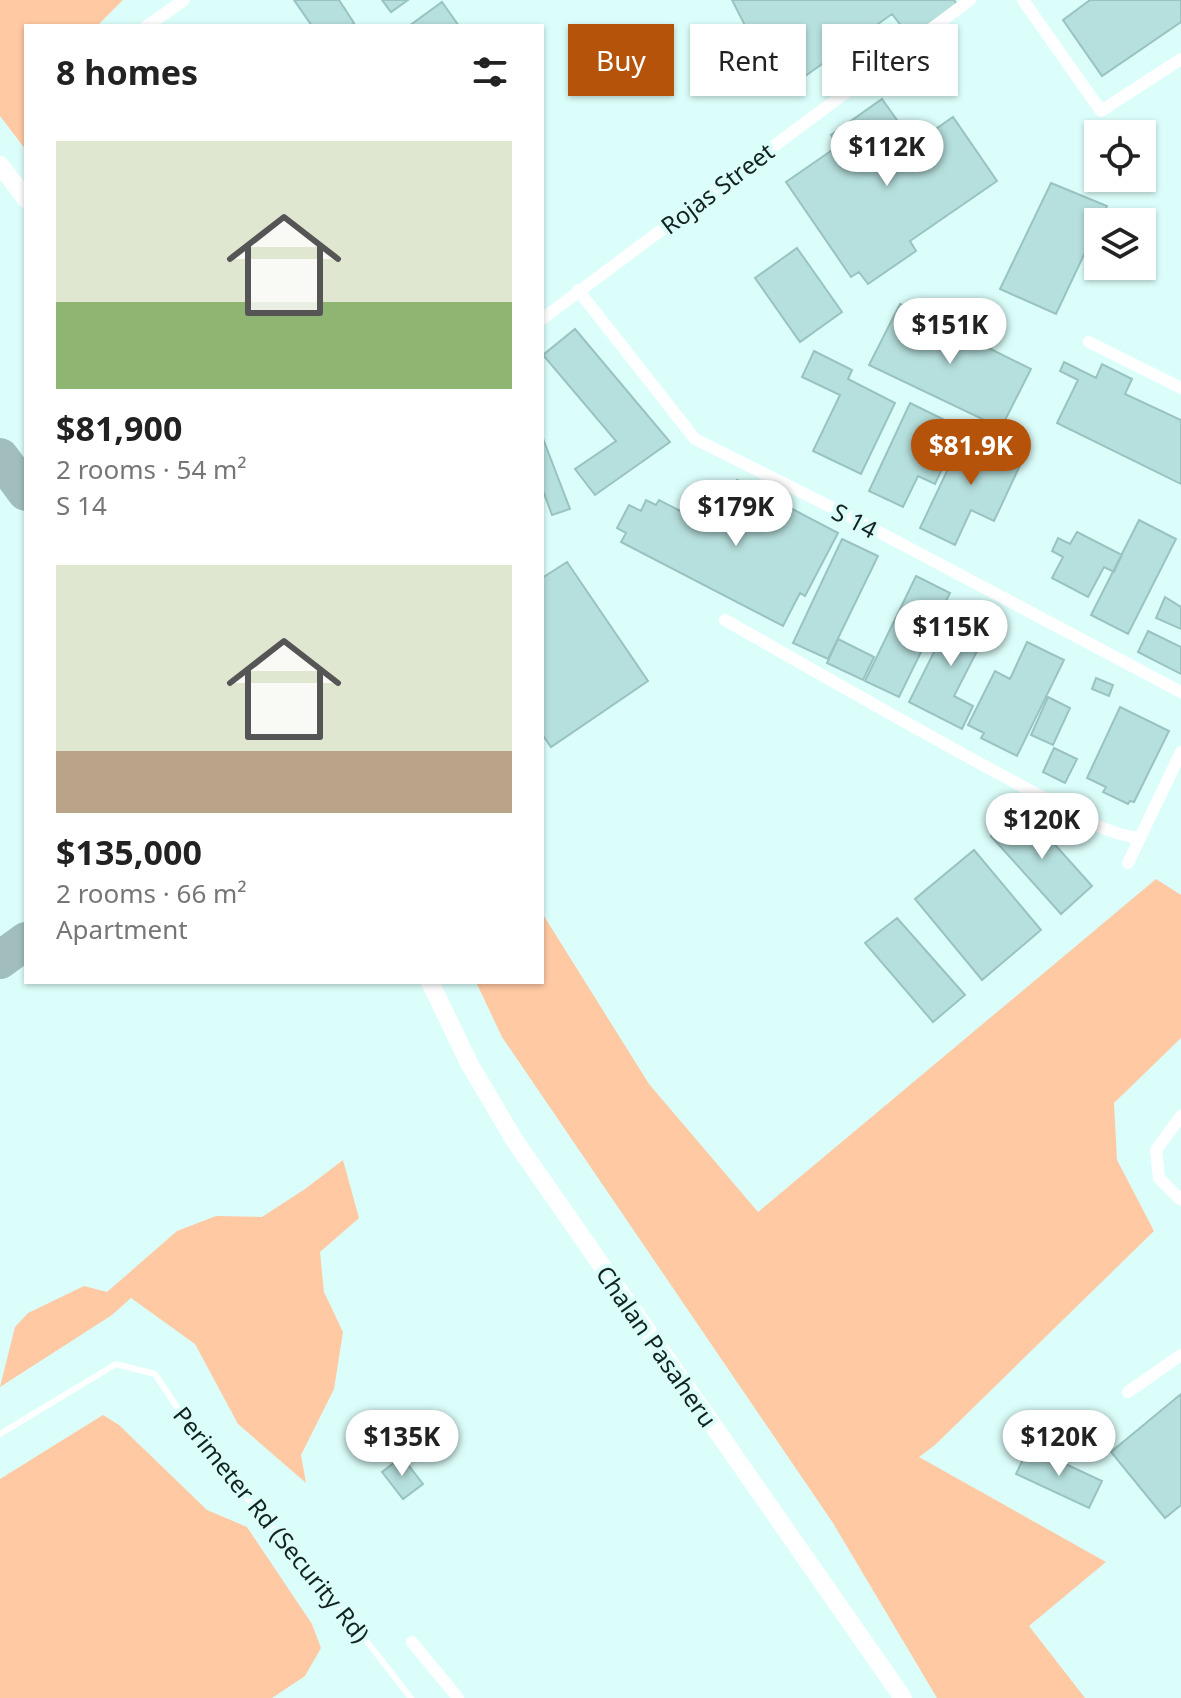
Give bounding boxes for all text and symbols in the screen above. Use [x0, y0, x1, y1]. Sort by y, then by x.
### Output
chip: Buy [568, 24, 674, 96]
chip: Rent [690, 24, 806, 96]
chip: Filters [822, 24, 958, 96]
text: 8 homes [56, 49, 198, 95]
icon: filters [468, 50, 512, 94]
pin: $112K [831, 120, 943, 188]
map controls [1084, 120, 1156, 280]
button: locate [1084, 120, 1156, 192]
text: $112K [849, 128, 925, 164]
street label: Rojas Street [654, 134, 781, 241]
icon: home [212, 193, 356, 337]
button: layers [1084, 208, 1156, 280]
pin: $151K [894, 298, 1006, 366]
text: $151K [912, 306, 988, 342]
text: $81,900 [56, 405, 182, 451]
pin: $81.9K [906, 419, 1036, 487]
text: $81.9K [929, 427, 1013, 463]
text: 2 rooms · 54 m² [56, 451, 246, 487]
pin: $179K [680, 480, 792, 548]
text: S 14 [56, 487, 107, 523]
text: $179K [698, 488, 774, 524]
street label: S 14 [827, 494, 884, 546]
pin: $115K [895, 600, 1007, 668]
text: $115K [913, 608, 989, 644]
icon: home [212, 617, 356, 761]
pin: $120K [986, 793, 1098, 861]
text: $120K [1004, 801, 1080, 837]
text: $135,000 [56, 829, 202, 875]
text: 2 rooms · 66 m² [56, 875, 246, 911]
text: Apartment [56, 911, 188, 947]
street label: Chalan Pasaheru [589, 1259, 725, 1433]
street label: Perimeter Rd (Security Rd) [166, 1399, 378, 1649]
pin: $135K [346, 1410, 458, 1478]
pin: $120K [1003, 1410, 1115, 1478]
text: $135K [364, 1418, 440, 1454]
text: $120K [1021, 1418, 1097, 1454]

